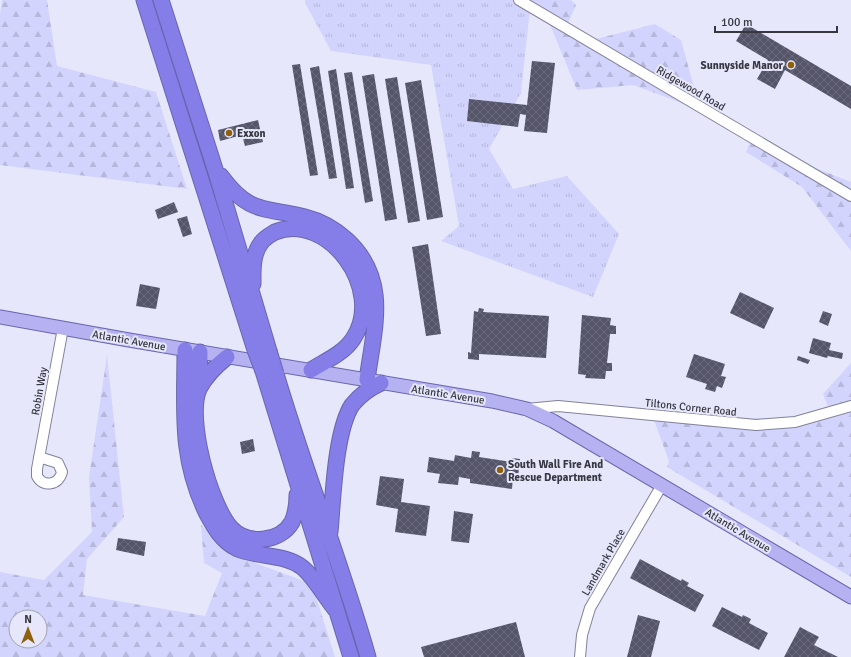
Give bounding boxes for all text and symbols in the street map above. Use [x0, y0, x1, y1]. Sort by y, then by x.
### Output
scale bar [715, 8, 837, 34]
text: 100 m [721, 15, 753, 30]
place label: Sunnyside Manor [701, 59, 784, 72]
marker: Sunnyside Manor [786, 60, 796, 70]
street label: Ridgewood Road [654, 63, 728, 114]
place label: Exxon [237, 127, 266, 140]
marker: Exxon [224, 128, 234, 138]
street label: Atlantic Avenue [91, 328, 167, 353]
street label: Robin Way [29, 365, 50, 416]
street label: Atlantic Avenue [410, 382, 486, 407]
street label: Tiltons Corner Road [645, 396, 738, 419]
place label: South Wall Fire And Rescue Department [508, 458, 603, 484]
marker: South Wall Fire And Rescue Department [495, 465, 505, 475]
street label: Atlantic Avenue [703, 506, 773, 555]
street label: Landmark Place [579, 527, 628, 598]
north arrow [8, 609, 48, 649]
text: N [24, 613, 32, 626]

